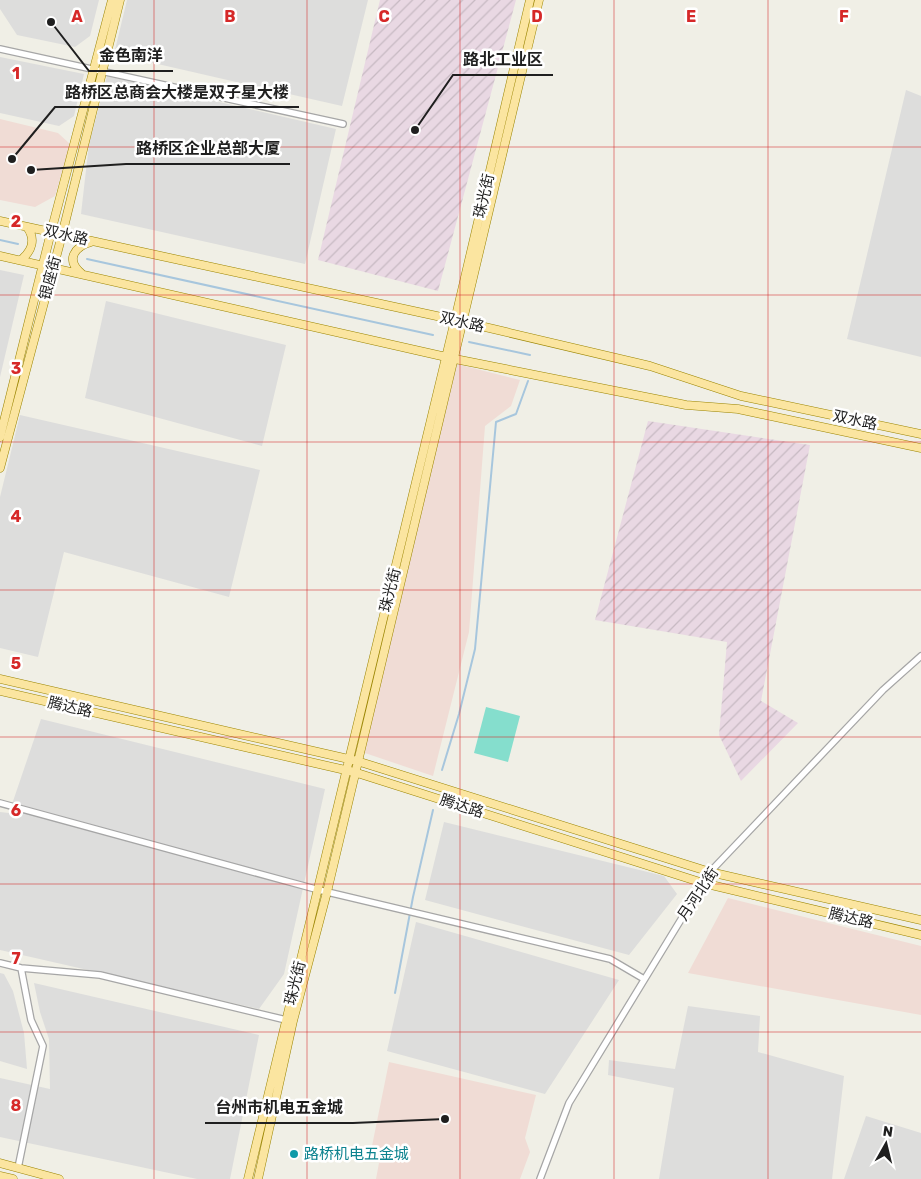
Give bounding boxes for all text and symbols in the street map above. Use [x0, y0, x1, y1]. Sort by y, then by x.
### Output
text: A [71, 7, 83, 26]
text: B [224, 7, 236, 26]
text: C [378, 7, 390, 26]
text: D [531, 7, 543, 26]
text: E [686, 7, 696, 26]
text: F [839, 7, 849, 26]
callout: 金色南洋 [89, 40, 173, 71]
callout: 路北工业区 [453, 44, 553, 75]
text: 金色南洋 [99, 46, 163, 65]
text: 路北工业区 [463, 50, 543, 69]
text: 1 [12, 64, 20, 83]
callout: 路桥区总商会大楼是双子星大楼 [55, 76, 299, 107]
text: 路桥区总商会大楼是双子星大楼 [65, 83, 289, 102]
callout: 路桥区企业总部大厦 [126, 133, 290, 164]
text: 路桥区企业总部大厦 [136, 139, 280, 158]
street label: 珠光街 [470, 172, 498, 220]
text: 2 [11, 212, 21, 231]
street label: 双水路 [42, 221, 90, 249]
street label: 银座街 [35, 254, 65, 302]
street label: 双水路 [438, 308, 486, 336]
text: 3 [11, 359, 21, 378]
street label: 双水路 [831, 407, 879, 433]
text: 4 [11, 507, 22, 526]
street label: 珠光街 [376, 566, 404, 614]
text: 5 [11, 654, 21, 673]
street label: 腾达路 [46, 693, 94, 721]
street label: 腾达路 [438, 790, 486, 822]
text: 6 [11, 801, 21, 820]
street label: 月河北街 [674, 864, 722, 924]
street label: 腾达路 [827, 904, 875, 932]
text: 7 [11, 949, 21, 968]
street label: 珠光街 [281, 959, 309, 1007]
callout: 台州市机电五金城 [205, 1092, 353, 1123]
text: 8 [11, 1096, 22, 1115]
text: 台州市机电五金城 [215, 1098, 343, 1117]
north arrow [861, 1119, 911, 1169]
text: N [882, 1123, 894, 1141]
place label: 路桥机电五金城 [304, 1145, 409, 1163]
marker: 路桥机电五金城 [288, 1148, 300, 1160]

